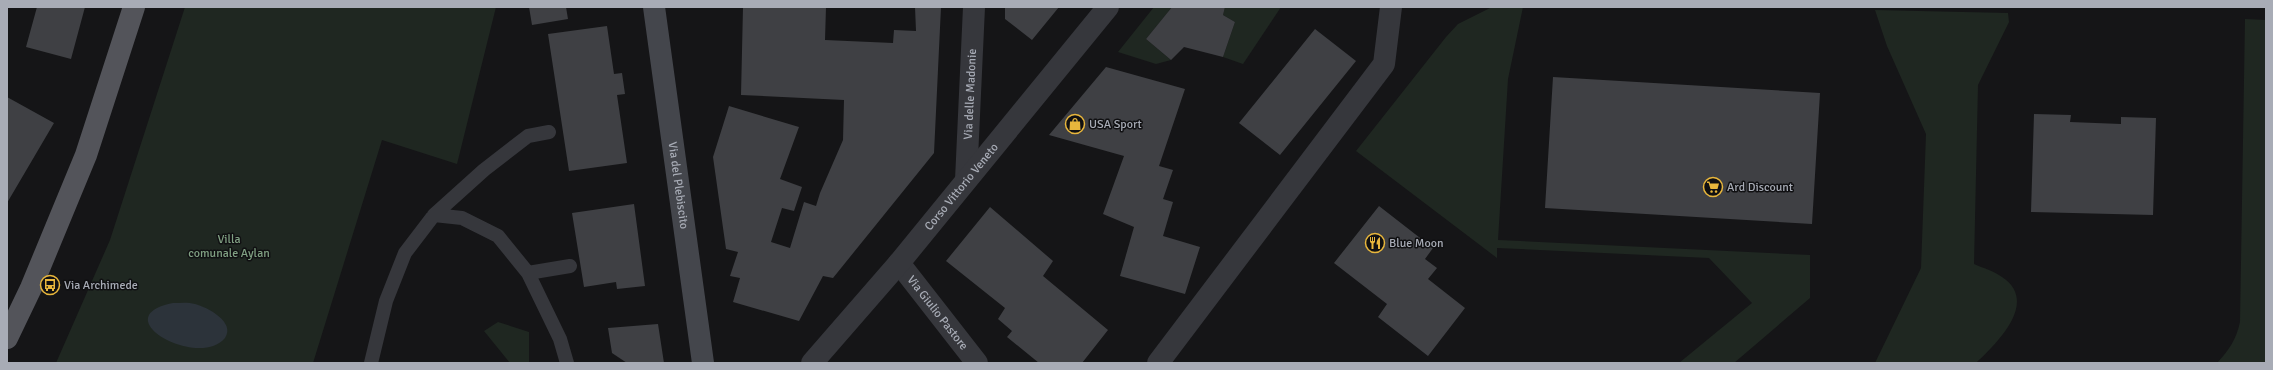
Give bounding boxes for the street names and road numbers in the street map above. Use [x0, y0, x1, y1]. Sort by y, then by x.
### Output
street label: Via delle Madonie [961, 48, 980, 140]
street label: Corso Vittorio Veneto [921, 140, 1002, 234]
street label: Via del Plebiscito [665, 141, 691, 230]
street label: Via Giulio Pastore [904, 273, 971, 353]

